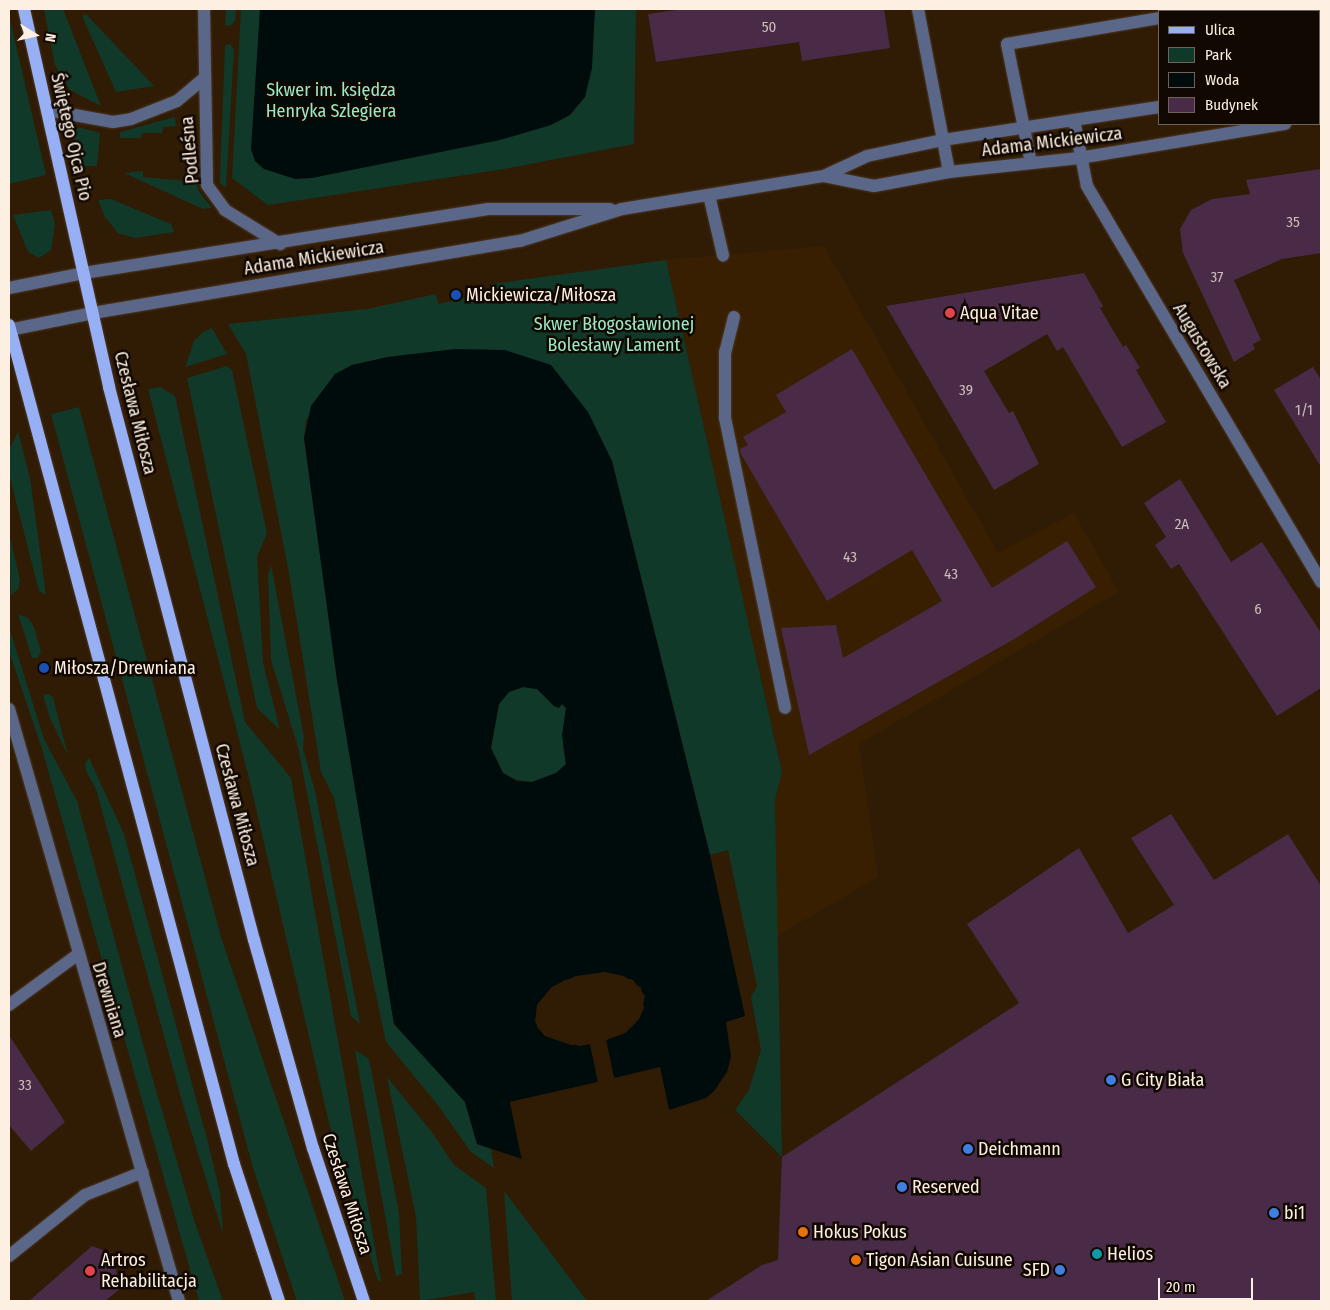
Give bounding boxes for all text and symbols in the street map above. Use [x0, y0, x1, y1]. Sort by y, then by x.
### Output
north arrow [10, 10, 60, 60]
legend [1158, 10, 1320, 125]
house number: 50 [762, 19, 776, 37]
text: Ulica [1205, 21, 1235, 39]
text: N [41, 32, 59, 43]
text: Park [1205, 46, 1232, 64]
street label: Świętego Ojca Pio [46, 71, 96, 203]
text: Woda [1205, 71, 1239, 89]
park label: Skwer im. księdza Henryka Szlegiera [266, 80, 396, 122]
text: Budynek [1205, 96, 1258, 114]
street label: Podleśna [176, 115, 204, 185]
street label: Adama Mickiewicza [980, 123, 1124, 161]
house number: 35 [1286, 214, 1300, 232]
street label: Adama Mickiewicza [242, 236, 386, 280]
house number: 37 [1211, 269, 1223, 287]
place label: Mickiewicza/Miłosza [466, 284, 616, 306]
marker: Mickiewicza/Miłosza [450, 289, 462, 301]
street label: Augustowska [1168, 299, 1236, 393]
place label: Aqua Vitae [960, 302, 1039, 324]
marker: Aqua Vitae [944, 307, 956, 319]
park label: Skwer Błogosławionej Bolesławy Lament [534, 314, 694, 356]
street label: Czesława Miłosza [109, 349, 161, 477]
house number: 39 [959, 382, 973, 400]
house number: 1/1 [1295, 402, 1313, 420]
house number: 2A [1175, 516, 1189, 534]
house number: 43 [843, 549, 857, 567]
house number: 43 [944, 566, 958, 584]
house number: 6 [1254, 601, 1262, 619]
place label: Miłosza/Drewniana [54, 657, 196, 679]
marker: Miłosza/Drewniana [38, 662, 50, 674]
street label: Czesława Miłosza [210, 741, 264, 869]
street label: Drewniana [87, 960, 131, 1040]
place label: G City Biała [1121, 1069, 1204, 1091]
marker: G City Biała [1105, 1074, 1117, 1086]
house number: 33 [18, 1077, 32, 1095]
street label: Czesława Miłosza [317, 1131, 377, 1257]
place label: Deichmann [978, 1138, 1061, 1160]
marker: Deichmann [962, 1143, 974, 1155]
place label: Reserved [912, 1176, 980, 1198]
marker: Reserved [896, 1181, 908, 1193]
place label: bi1 [1284, 1202, 1305, 1224]
marker: bi1 [1268, 1207, 1280, 1219]
place label: Hokus Pokus [813, 1221, 907, 1243]
marker: Hokus Pokus [797, 1226, 809, 1238]
place label: Helios [1107, 1243, 1153, 1265]
marker: Helios [1091, 1248, 1103, 1260]
place label: Tigon Asian Cuisune [866, 1249, 1013, 1271]
place label: Artros Rehabilitacja [101, 1250, 197, 1292]
marker: Tigon Asian Cuisune [850, 1254, 862, 1266]
place label: SFD [1023, 1259, 1050, 1281]
marker: Artros Rehabilitacja [83, 1264, 97, 1278]
marker: SFD [1054, 1264, 1066, 1276]
scale bar [1160, 1268, 1255, 1300]
text: 20 m [1166, 1278, 1196, 1296]

